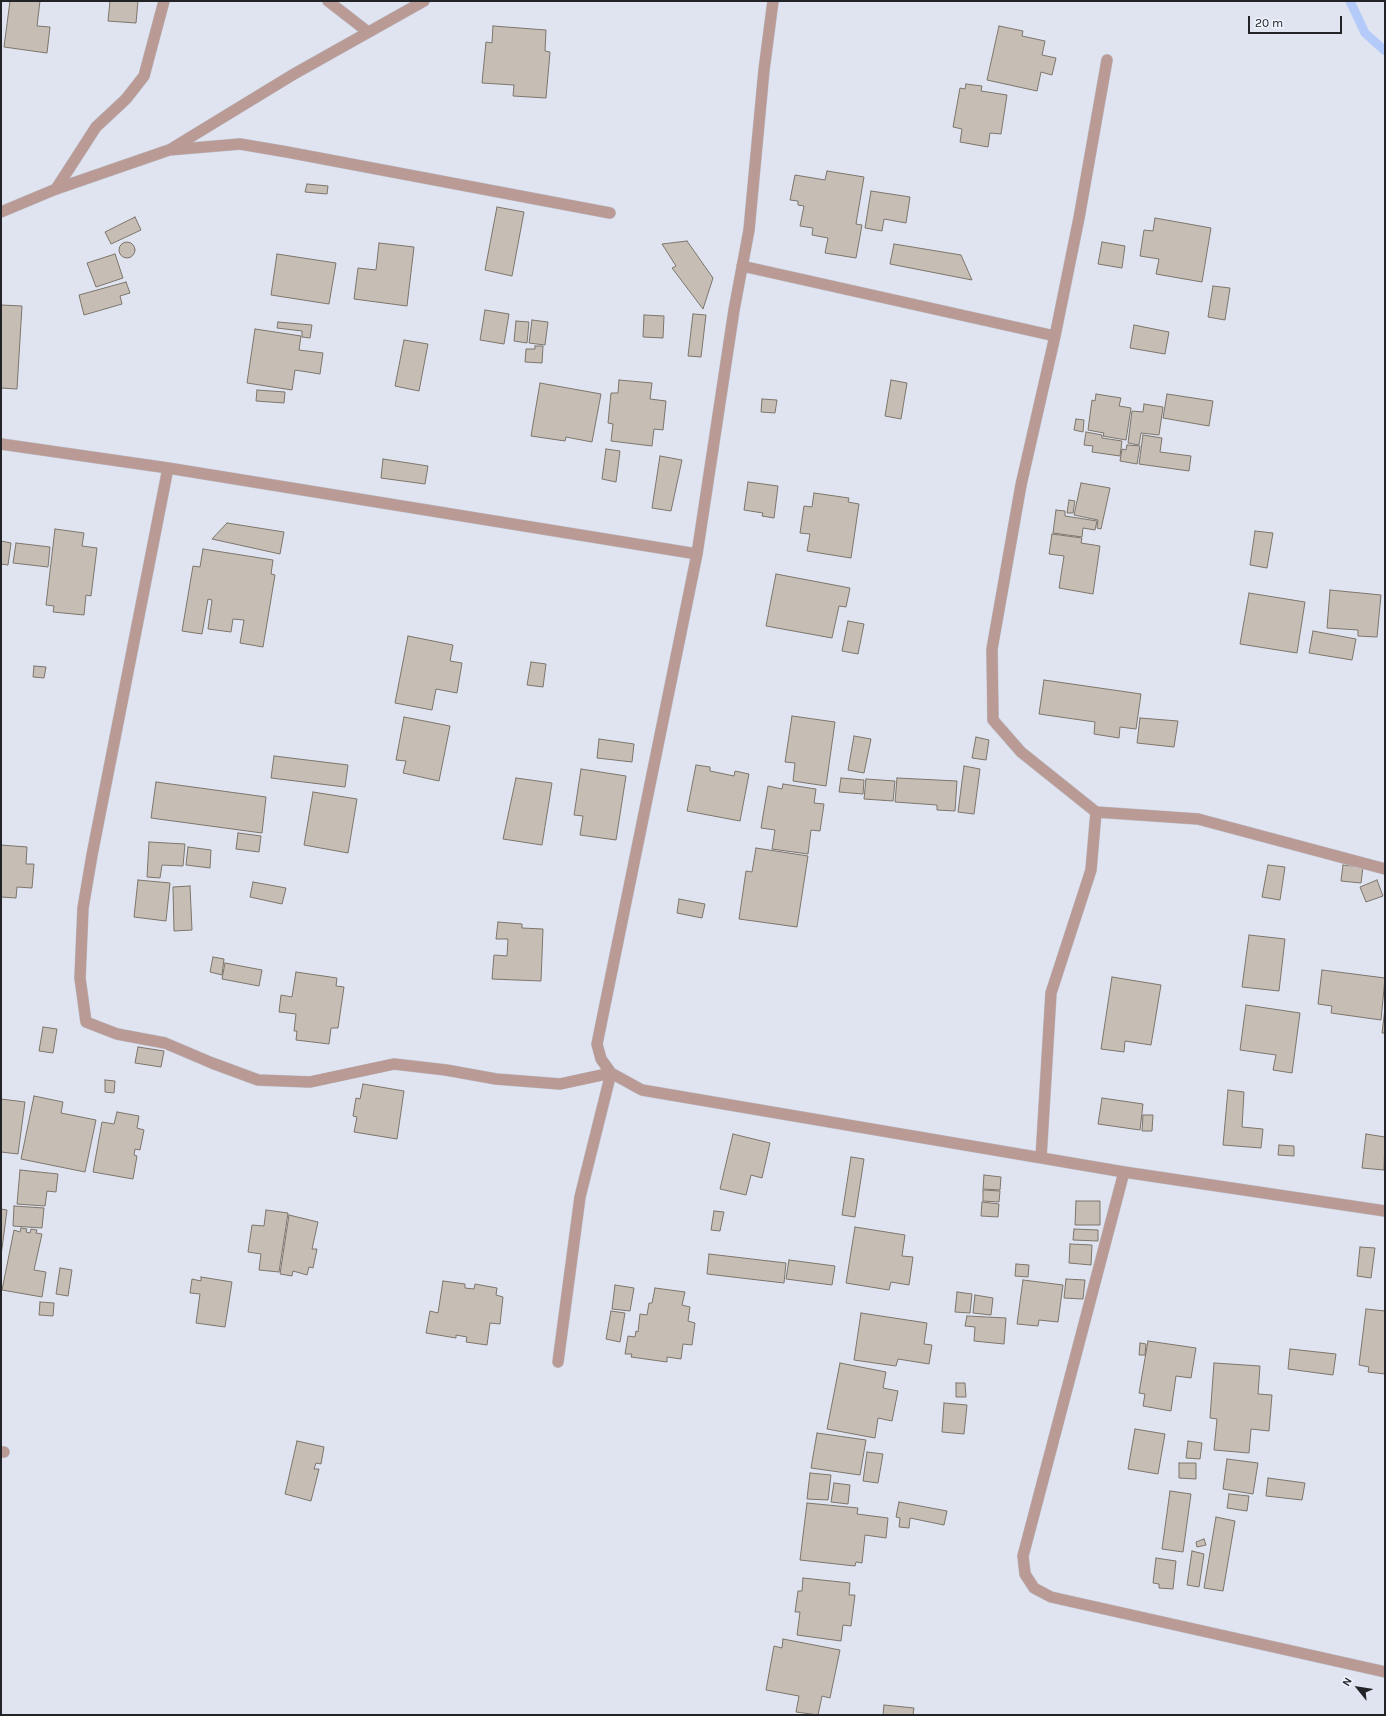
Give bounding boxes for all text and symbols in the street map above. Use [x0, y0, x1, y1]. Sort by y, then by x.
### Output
scale bar [1250, 8, 1344, 34]
text: 20 m [1255, 16, 1283, 30]
north arrow [1338, 1668, 1378, 1708]
text: N [1340, 1675, 1355, 1688]

